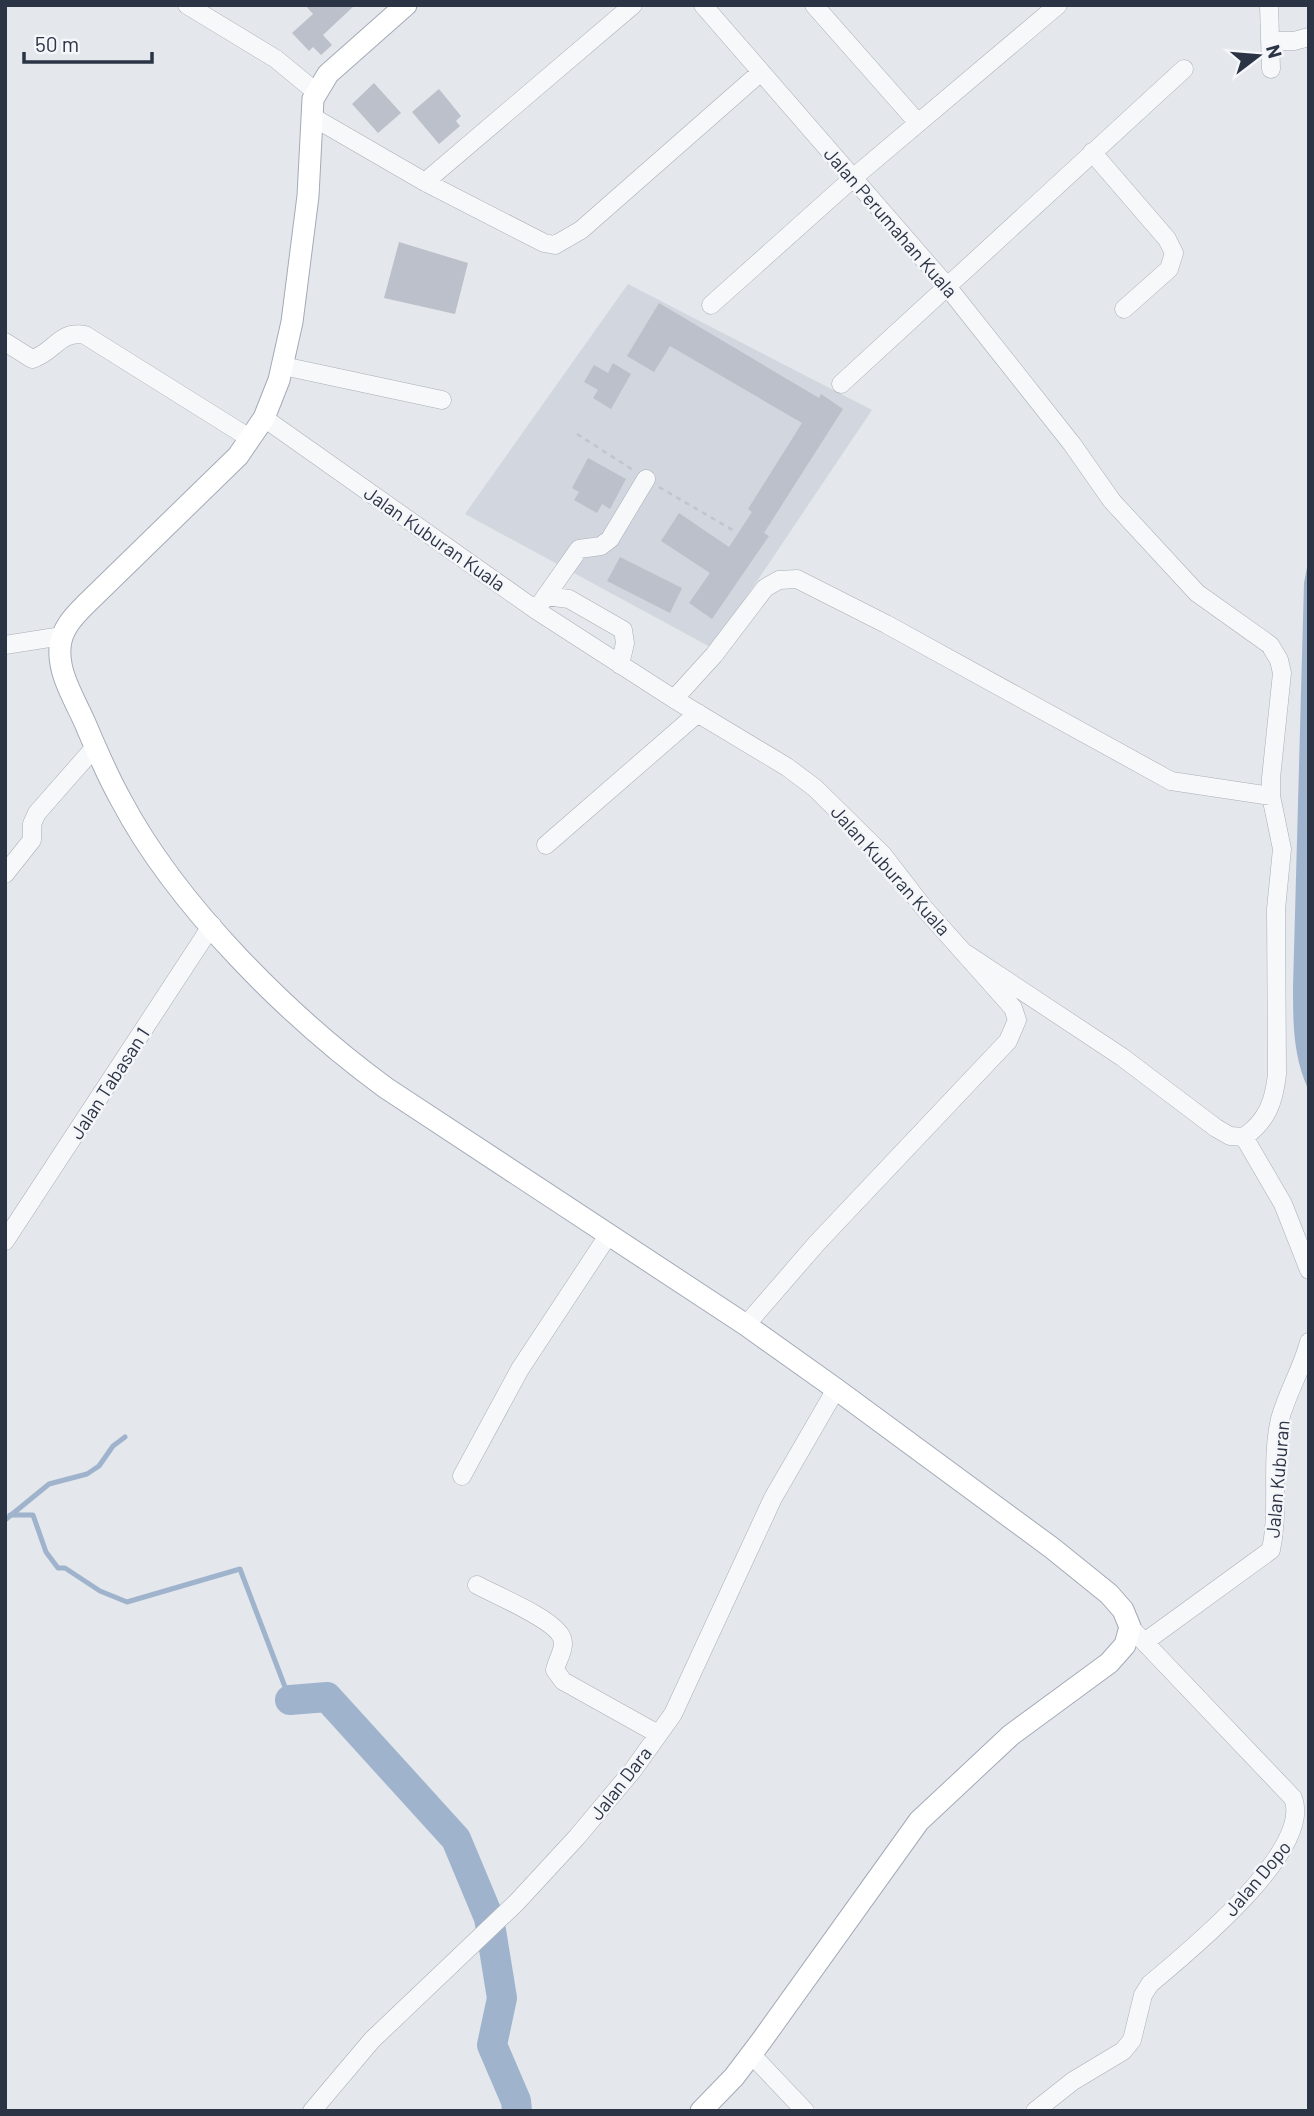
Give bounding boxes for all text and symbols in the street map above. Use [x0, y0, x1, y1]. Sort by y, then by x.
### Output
scale bar [24, 21, 152, 65]
north arrow [1223, 21, 1293, 91]
text: 50 m [35, 31, 79, 56]
text: N [1262, 42, 1288, 60]
street label: Jalan Perumahan Kuala [819, 142, 963, 302]
street label: Jalan Kuburan Kuala [360, 481, 510, 595]
street label: Jalan Kuburan Kuala [826, 800, 956, 940]
street label: Jalan Tabasan 1 [64, 1023, 154, 1143]
street label: Jalan Kuburan [1260, 1419, 1294, 1539]
street label: Jalan Dara [584, 1742, 656, 1824]
street label: Jalan Dopo [1219, 1836, 1295, 1920]

